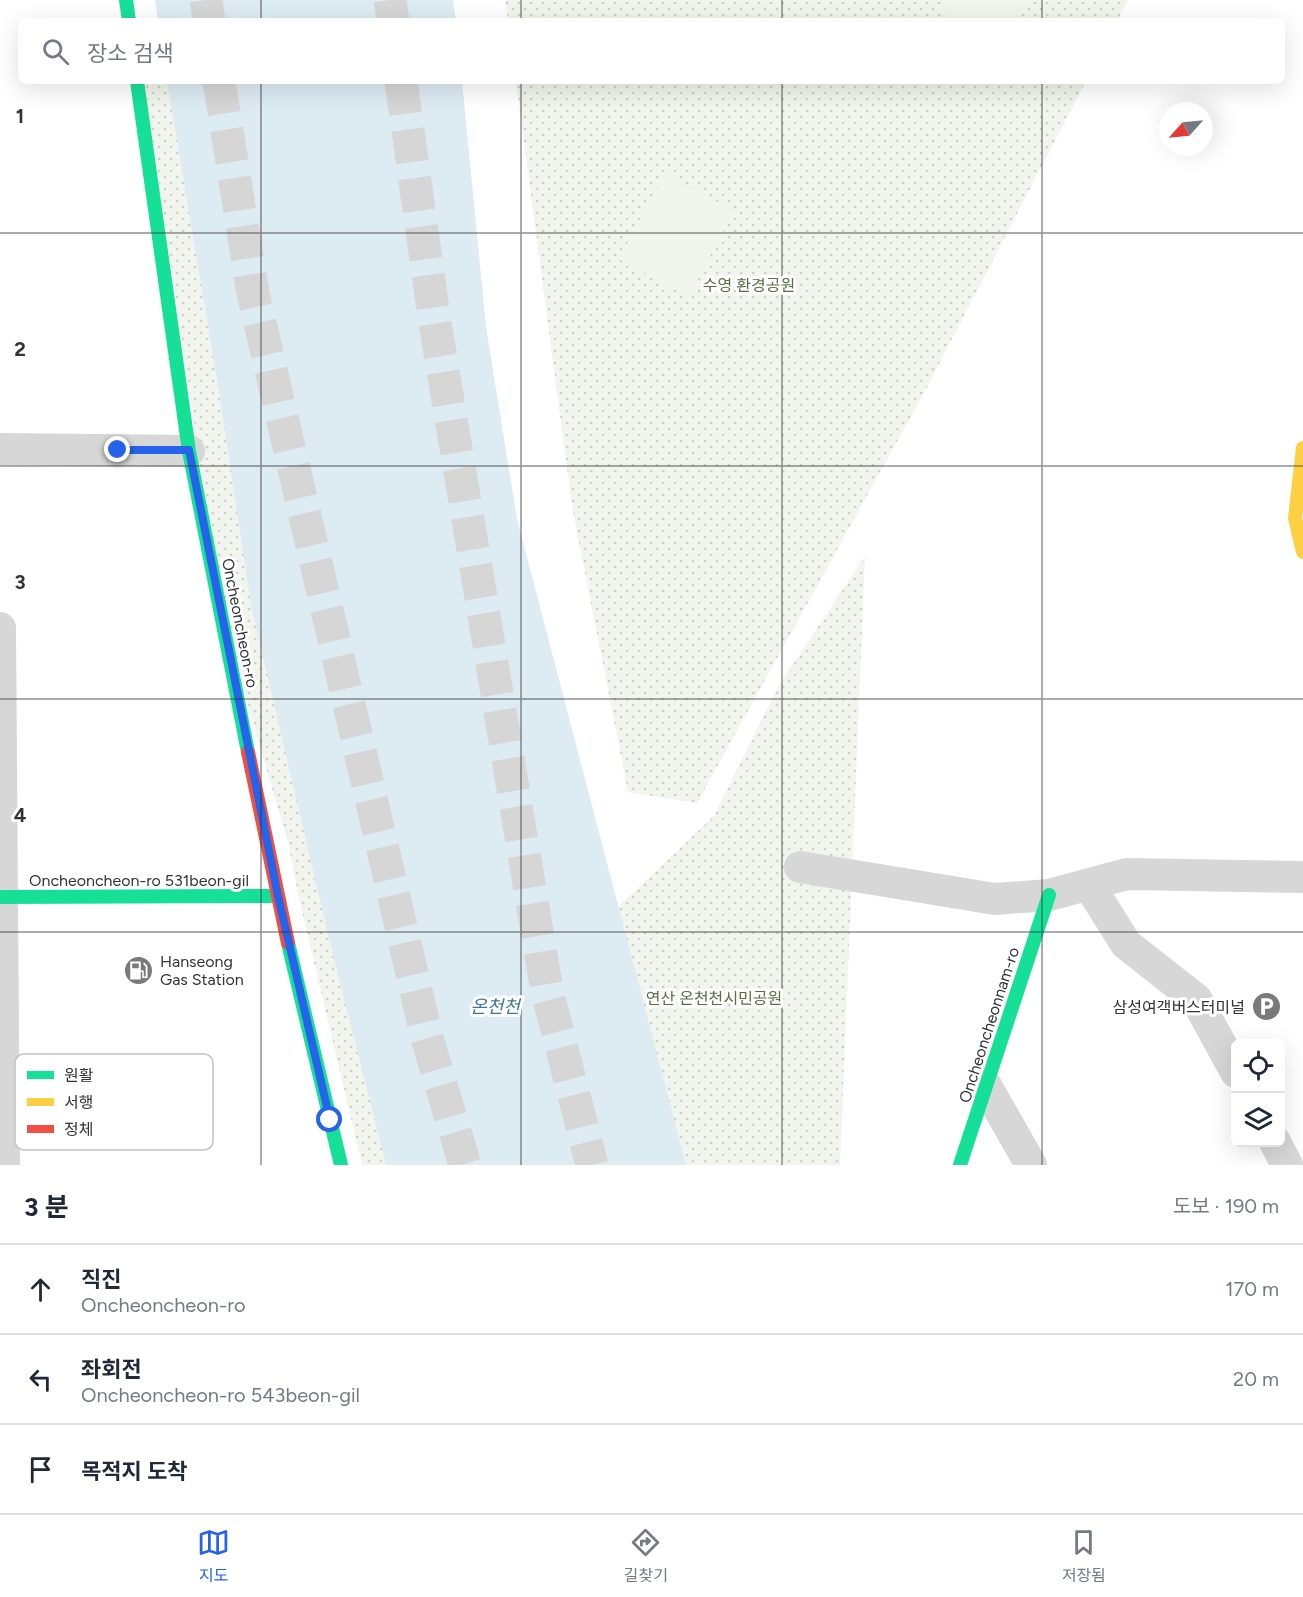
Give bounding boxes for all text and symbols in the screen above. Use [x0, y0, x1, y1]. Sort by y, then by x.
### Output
search box [18, 18, 1285, 84]
icon: search [39, 35, 72, 68]
text: 장소 검색 [87, 40, 173, 67]
north arrow [1159, 102, 1213, 156]
text: 1 [16, 104, 24, 128]
park label: 수영 환경공원 [703, 276, 795, 295]
text: 2 [14, 337, 26, 361]
route end [104, 436, 130, 462]
street label: Oncheoncheon-ro [218, 557, 262, 689]
text: 3 [14, 570, 26, 594]
text: 4 [14, 803, 27, 827]
street label: Oncheoncheon-ro 531beon-gil [29, 871, 249, 890]
street label: Oncheoncheonnam-ro [955, 945, 1023, 1105]
place label: Hanseong Gas Station [160, 952, 244, 989]
fuel station icon: Hanseong Gas Station [123, 954, 155, 986]
park label: 연산 온천천시민공원 [646, 989, 782, 1008]
parking icon: 삼성여객버스터미널 [1250, 991, 1282, 1023]
water label: 온천천 [470, 996, 522, 1018]
place label: 삼성여객버스터미널 [1113, 998, 1245, 1017]
map controls [1231, 1039, 1285, 1147]
button: locate [1231, 1039, 1285, 1093]
legend [15, 1054, 213, 1150]
text: 원활 [64, 1066, 94, 1085]
text: 서행 [64, 1093, 93, 1112]
button: layers [1231, 1093, 1285, 1147]
route start [316, 1106, 342, 1132]
text: 정체 [64, 1120, 93, 1139]
text: 3 분 [24, 1191, 69, 1223]
text: 도보 · 190 m [1173, 1194, 1279, 1218]
text: 직진 [81, 1266, 121, 1293]
icon: ahead [24, 1273, 57, 1306]
text: 170 m [1225, 1277, 1279, 1301]
text: Oncheoncheon-ro [81, 1293, 246, 1317]
text: 좌회전 [81, 1356, 142, 1383]
icon: left [24, 1363, 57, 1396]
text: 20 m [1233, 1367, 1279, 1391]
text: Oncheoncheon-ro 543beon-gil [81, 1383, 360, 1407]
icon: arrive [24, 1453, 57, 1486]
text: 목적지 도착 [81, 1458, 187, 1485]
tab: 지도 [197, 1526, 230, 1586]
tab: 길찾기 [624, 1526, 668, 1586]
tab: 저장됨 [1062, 1526, 1106, 1586]

